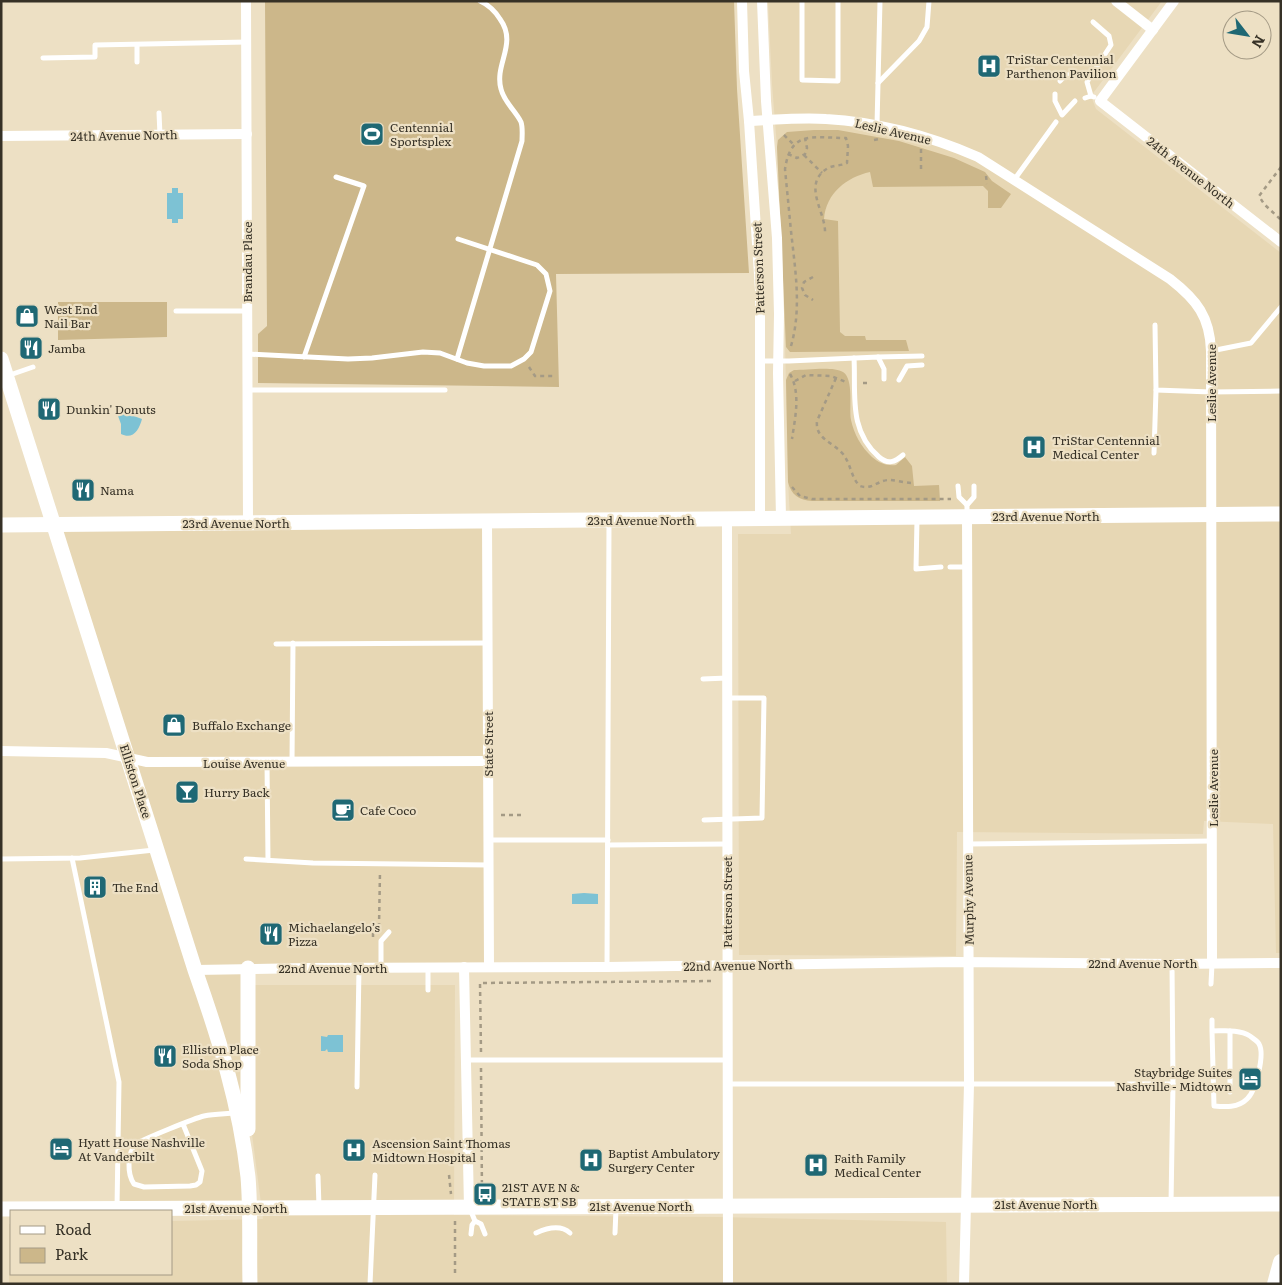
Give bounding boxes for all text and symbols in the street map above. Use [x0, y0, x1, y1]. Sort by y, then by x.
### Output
north arrow [1222, 10, 1272, 60]
text: N [1247, 32, 1271, 53]
place label: TriStar Centennial Parthenon Pavilion [1006, 50, 1116, 82]
hospital icon: TriStar Centennial Parthenon Pavilion [976, 53, 1002, 79]
street label: Leslie Avenue [853, 113, 933, 149]
place label: Centennial Sportsplex [390, 118, 453, 150]
sports icon: Centennial Sportsplex [359, 121, 385, 147]
street label: 24th Avenue North [70, 125, 178, 145]
street label: 24th Avenue North [1143, 132, 1239, 212]
street label: Brandau Place [238, 221, 256, 303]
street label: Patterson Street [747, 222, 769, 314]
place label: West End Nail Bar [44, 300, 98, 332]
shop icon: West End Nail Bar [14, 303, 40, 329]
restaurant icon: Jamba [18, 335, 44, 361]
place label: Jamba [48, 339, 86, 357]
street label: Leslie Avenue [1202, 344, 1220, 422]
restaurant icon: Dunkin' Donuts [36, 396, 62, 422]
place label: Dunkin' Donuts [66, 400, 156, 418]
place label: TriStar Centennial Medical Center [1052, 431, 1160, 463]
hospital icon: TriStar Centennial Medical Center [1021, 434, 1047, 460]
restaurant icon: Nama [70, 477, 96, 503]
place label: Nama [100, 481, 134, 499]
street label: 23rd Avenue North [992, 507, 1100, 525]
street label: 23rd Avenue North [587, 511, 695, 529]
street label: 23rd Avenue North [182, 514, 290, 532]
street label: State Street [479, 711, 497, 777]
shop icon: Buffalo Exchange [161, 712, 187, 738]
place label: Buffalo Exchange [192, 716, 291, 734]
street label: Elliston Place [116, 742, 156, 820]
street label: Leslie Avenue [1204, 749, 1222, 827]
street label: Louise Avenue [203, 754, 285, 772]
bar icon: Hurry Back [174, 779, 200, 805]
place label: Hurry Back [204, 783, 270, 801]
cafe icon: Cafe Coco [330, 797, 356, 823]
place label: Cafe Coco [360, 801, 416, 819]
street label: Murphy Avenue [958, 855, 978, 945]
street label: Patterson Street [718, 856, 736, 948]
building icon: The End [82, 874, 108, 900]
place label: The End [112, 878, 159, 896]
place label: Michaelangelo’s Pizza [288, 918, 381, 950]
restaurant icon: Michaelangelo’s Pizza [258, 921, 284, 947]
street label: 22nd Avenue North [1088, 954, 1198, 972]
street label: 22nd Avenue North [683, 955, 793, 975]
street label: 22nd Avenue North [278, 959, 388, 977]
place label: Elliston Place Soda Shop [182, 1040, 259, 1072]
restaurant icon: Elliston Place Soda Shop [152, 1043, 178, 1069]
place label: Staybridge Suites Nashville - Midtown [1116, 1063, 1233, 1095]
hotel icon: Staybridge Suites Nashville - Midtown [1237, 1066, 1263, 1092]
place label: Hyatt House Nashville At Vanderbilt [78, 1133, 205, 1165]
place label: Ascension Saint Thomas Midtown Hospital [372, 1134, 511, 1166]
hotel icon: Hyatt House Nashville At Vanderbilt [48, 1136, 74, 1162]
hospital icon: Ascension Saint Thomas Midtown Hospital [341, 1137, 367, 1163]
place label: Baptist Ambulatory Surgery Center [608, 1144, 720, 1176]
hospital icon: Baptist Ambulatory Surgery Center [578, 1147, 604, 1173]
place label: Faith Family Medical Center [834, 1149, 921, 1181]
hospital icon: Faith Family Medical Center [803, 1152, 829, 1178]
place label: 21ST AVE N & STATE ST SB [502, 1178, 580, 1210]
bus stop icon: 21ST AVE N & STATE ST SB [472, 1181, 498, 1207]
street label: 21st Avenue North [995, 1195, 1097, 1213]
street label: 21st Avenue North [590, 1197, 692, 1215]
street label: 21st Avenue North [185, 1199, 287, 1217]
legend [10, 1210, 172, 1275]
text: Road [55, 1217, 91, 1240]
text: Park [55, 1242, 89, 1265]

